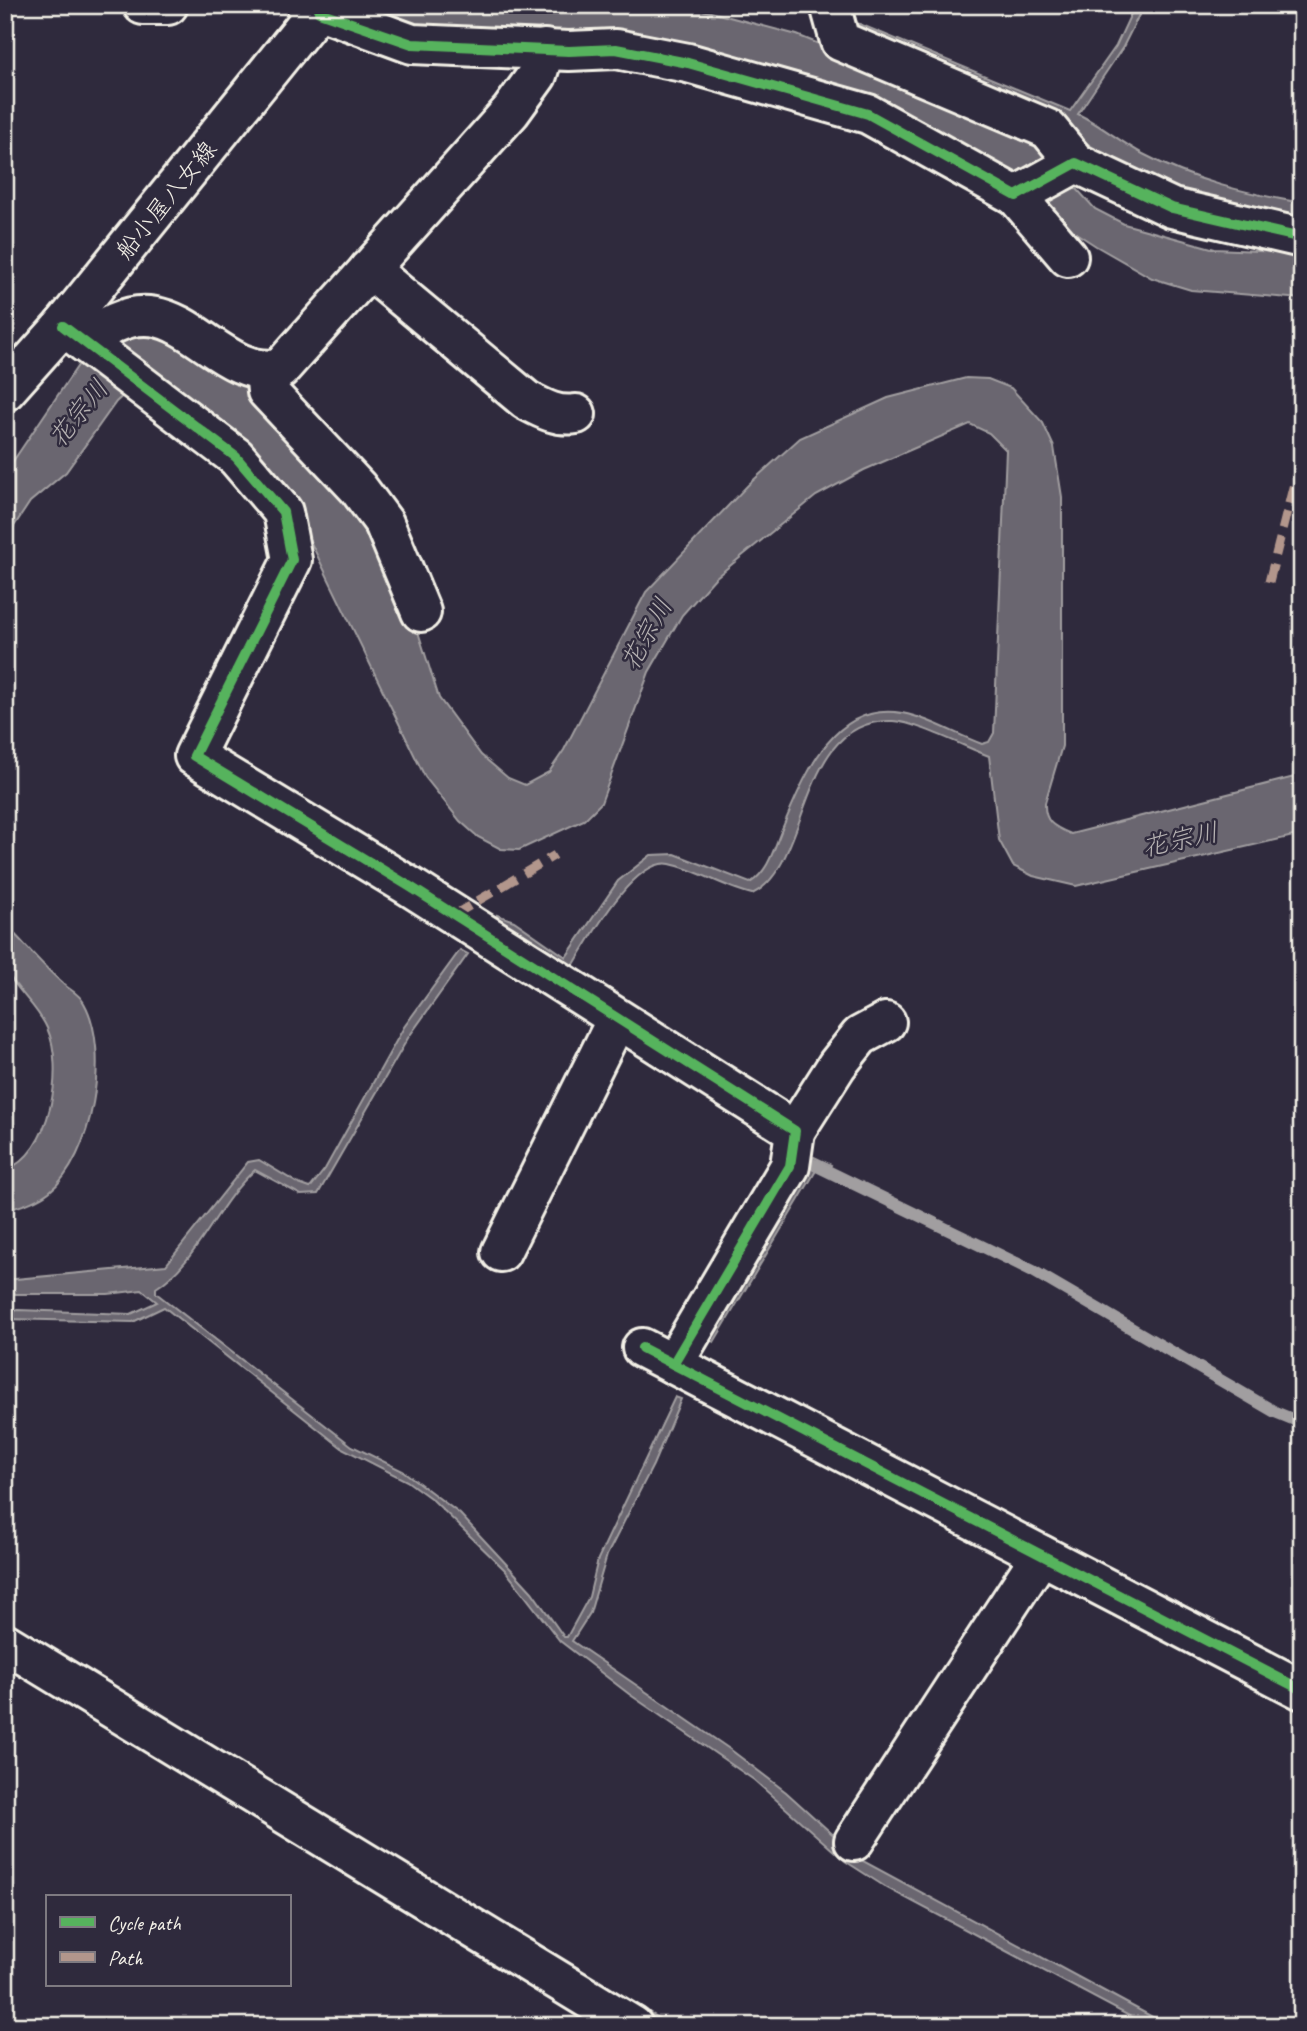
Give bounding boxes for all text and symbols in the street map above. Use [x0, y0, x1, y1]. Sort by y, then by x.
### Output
street label: 船小屋八女線 [109, 135, 223, 265]
water label: 花宗川 [41, 373, 116, 454]
water label: 花宗川 [613, 592, 680, 676]
water label: 花宗川 [1139, 815, 1222, 864]
legend [46, 1895, 290, 1986]
text: Cycle path [108, 1910, 181, 1936]
text: Path [108, 1945, 144, 1971]

